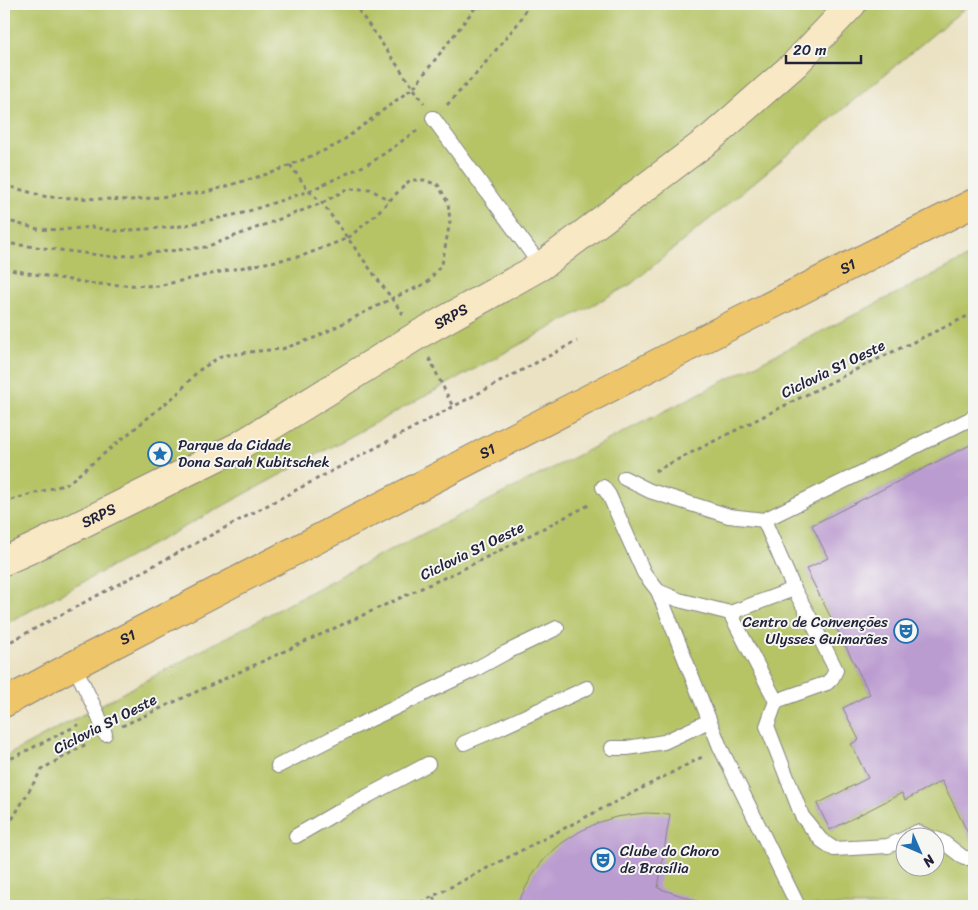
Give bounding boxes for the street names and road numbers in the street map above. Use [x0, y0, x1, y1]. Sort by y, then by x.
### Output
street label: S1 [835, 251, 861, 282]
street label: SRPS [429, 296, 474, 337]
street label: Ciclovia S1 Oeste [776, 332, 890, 406]
street label: S1 [474, 436, 500, 466]
street label: SRPS [76, 495, 121, 535]
street label: Ciclovia S1 Oeste [415, 514, 529, 588]
street label: S1 [115, 622, 141, 652]
street label: Ciclovia S1 Oeste [49, 687, 161, 761]

